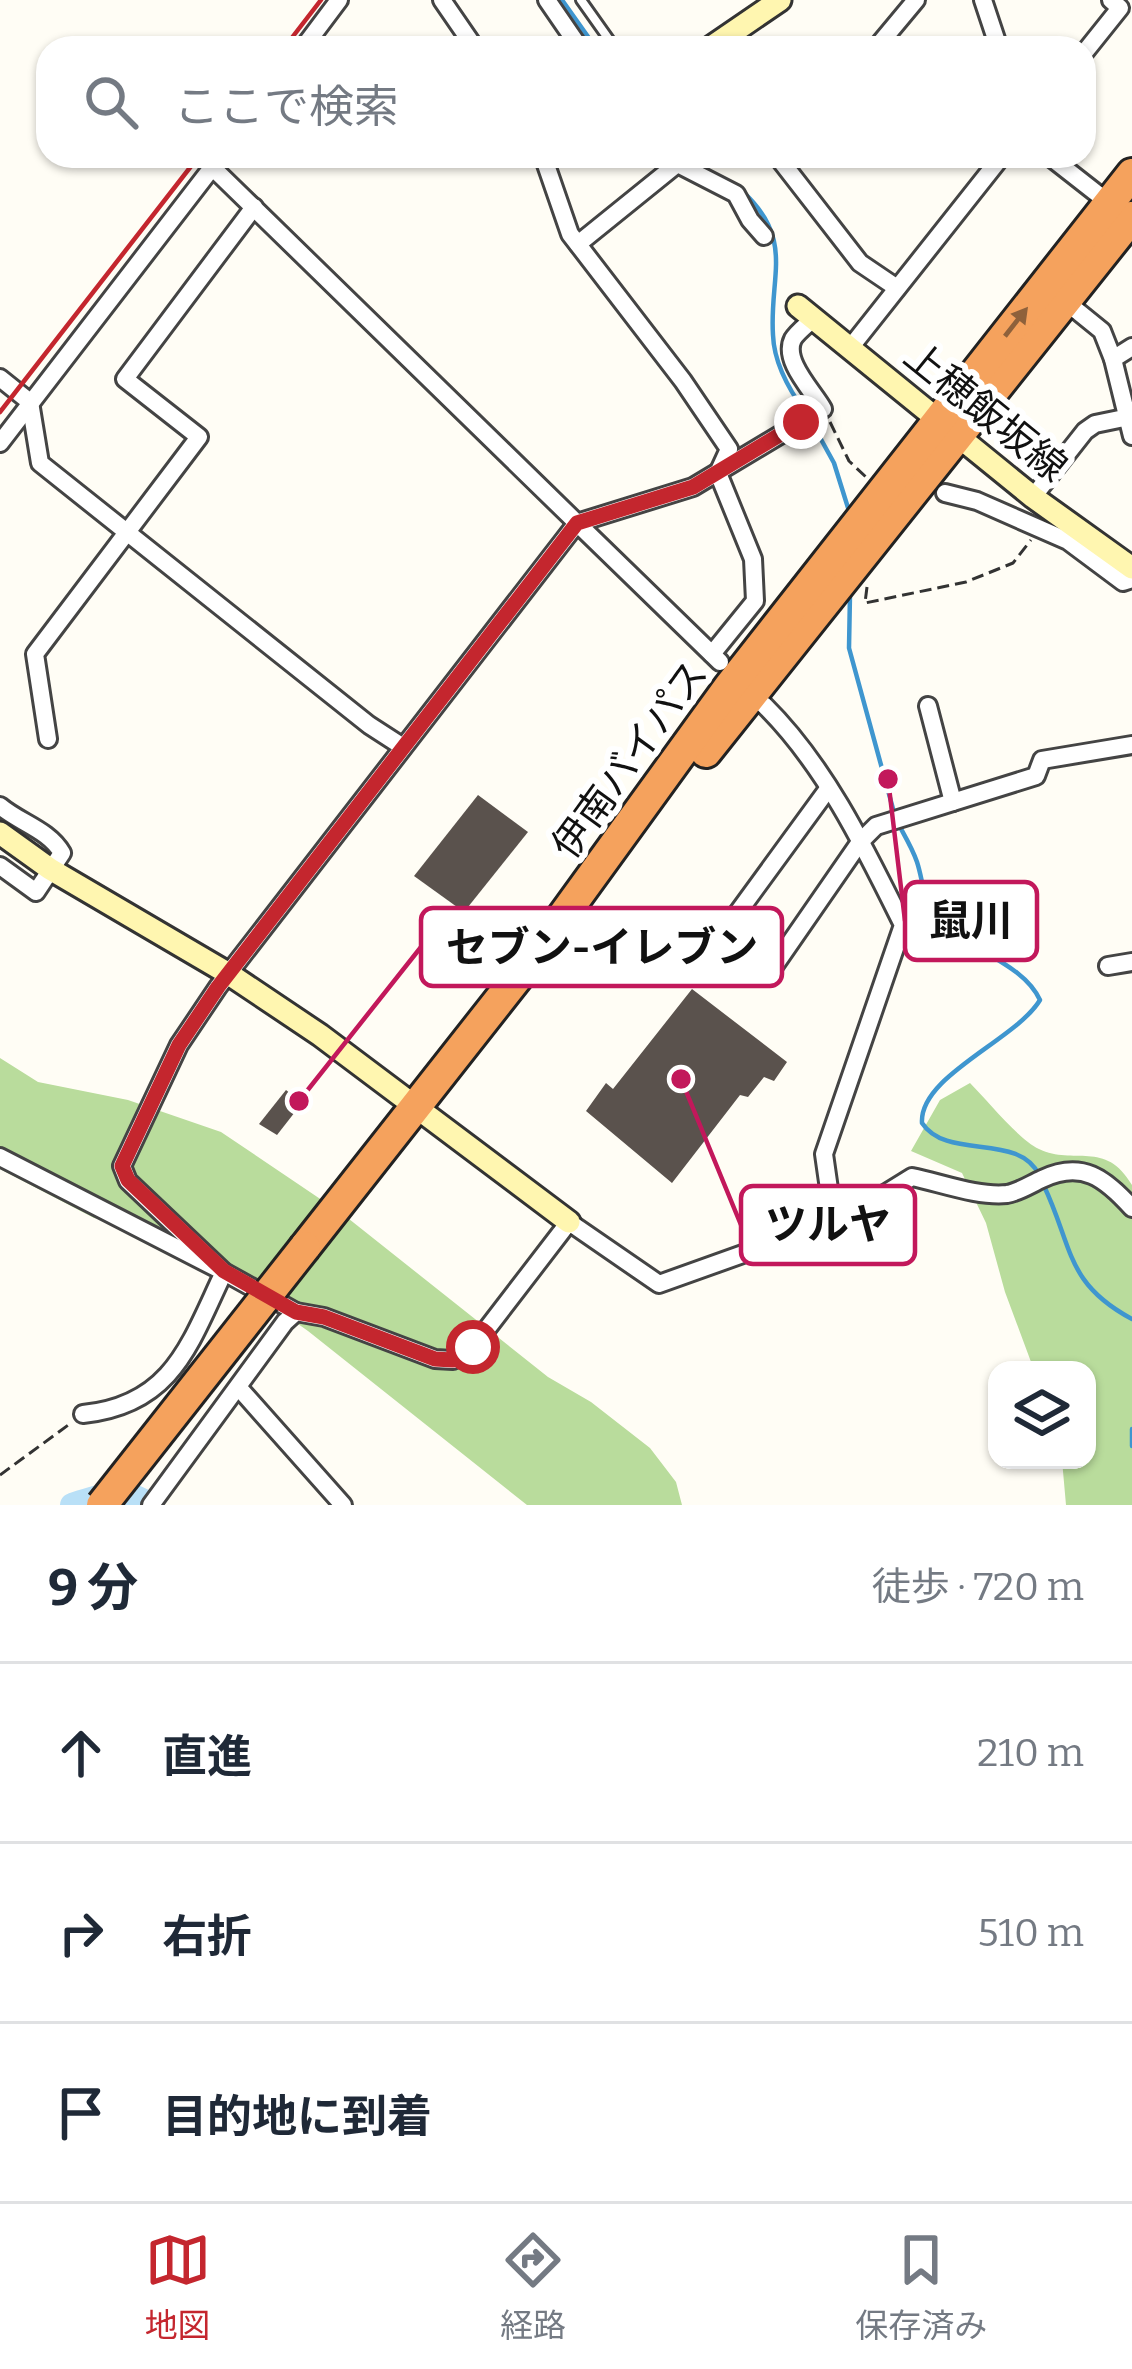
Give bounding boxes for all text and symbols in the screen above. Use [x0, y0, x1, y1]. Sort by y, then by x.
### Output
search box [36, 36, 1096, 168]
icon: search [78, 69, 144, 135]
text: ここで検索 [174, 80, 399, 134]
one-way arrow [1003, 306, 1028, 337]
street label: 上穂飯坂線 [895, 333, 1076, 491]
route end [774, 395, 828, 449]
street label: 伊南バイパス [543, 652, 717, 867]
callout: 鼠川 [905, 882, 1037, 960]
text: 鼠川 [929, 896, 1013, 946]
callout: セブン-イレブン [421, 908, 782, 986]
text: セブン-イレブン [446, 923, 758, 973]
callout: ツルヤ [741, 1186, 915, 1264]
text: ツルヤ [765, 1200, 891, 1250]
route start [446, 1320, 500, 1374]
map controls [988, 1361, 1096, 1469]
button: layers [988, 1361, 1096, 1469]
text: 9 分 [48, 1557, 138, 1619]
text: 徒歩 · 720 m [872, 1564, 1084, 1610]
icon: ahead [48, 1720, 114, 1786]
text: 直進 [162, 1730, 252, 1784]
text: 210 m [977, 1730, 1084, 1776]
icon: right [48, 1900, 114, 1966]
text: 右折 [162, 1910, 252, 1964]
text: 510 m [978, 1910, 1084, 1956]
icon: arrive [48, 2080, 114, 2146]
text: 目的地に到着 [162, 2090, 432, 2144]
tab: 地図 [145, 2227, 211, 2347]
tab: 経路 [500, 2227, 566, 2347]
tab: 保存済み [855, 2227, 987, 2347]

